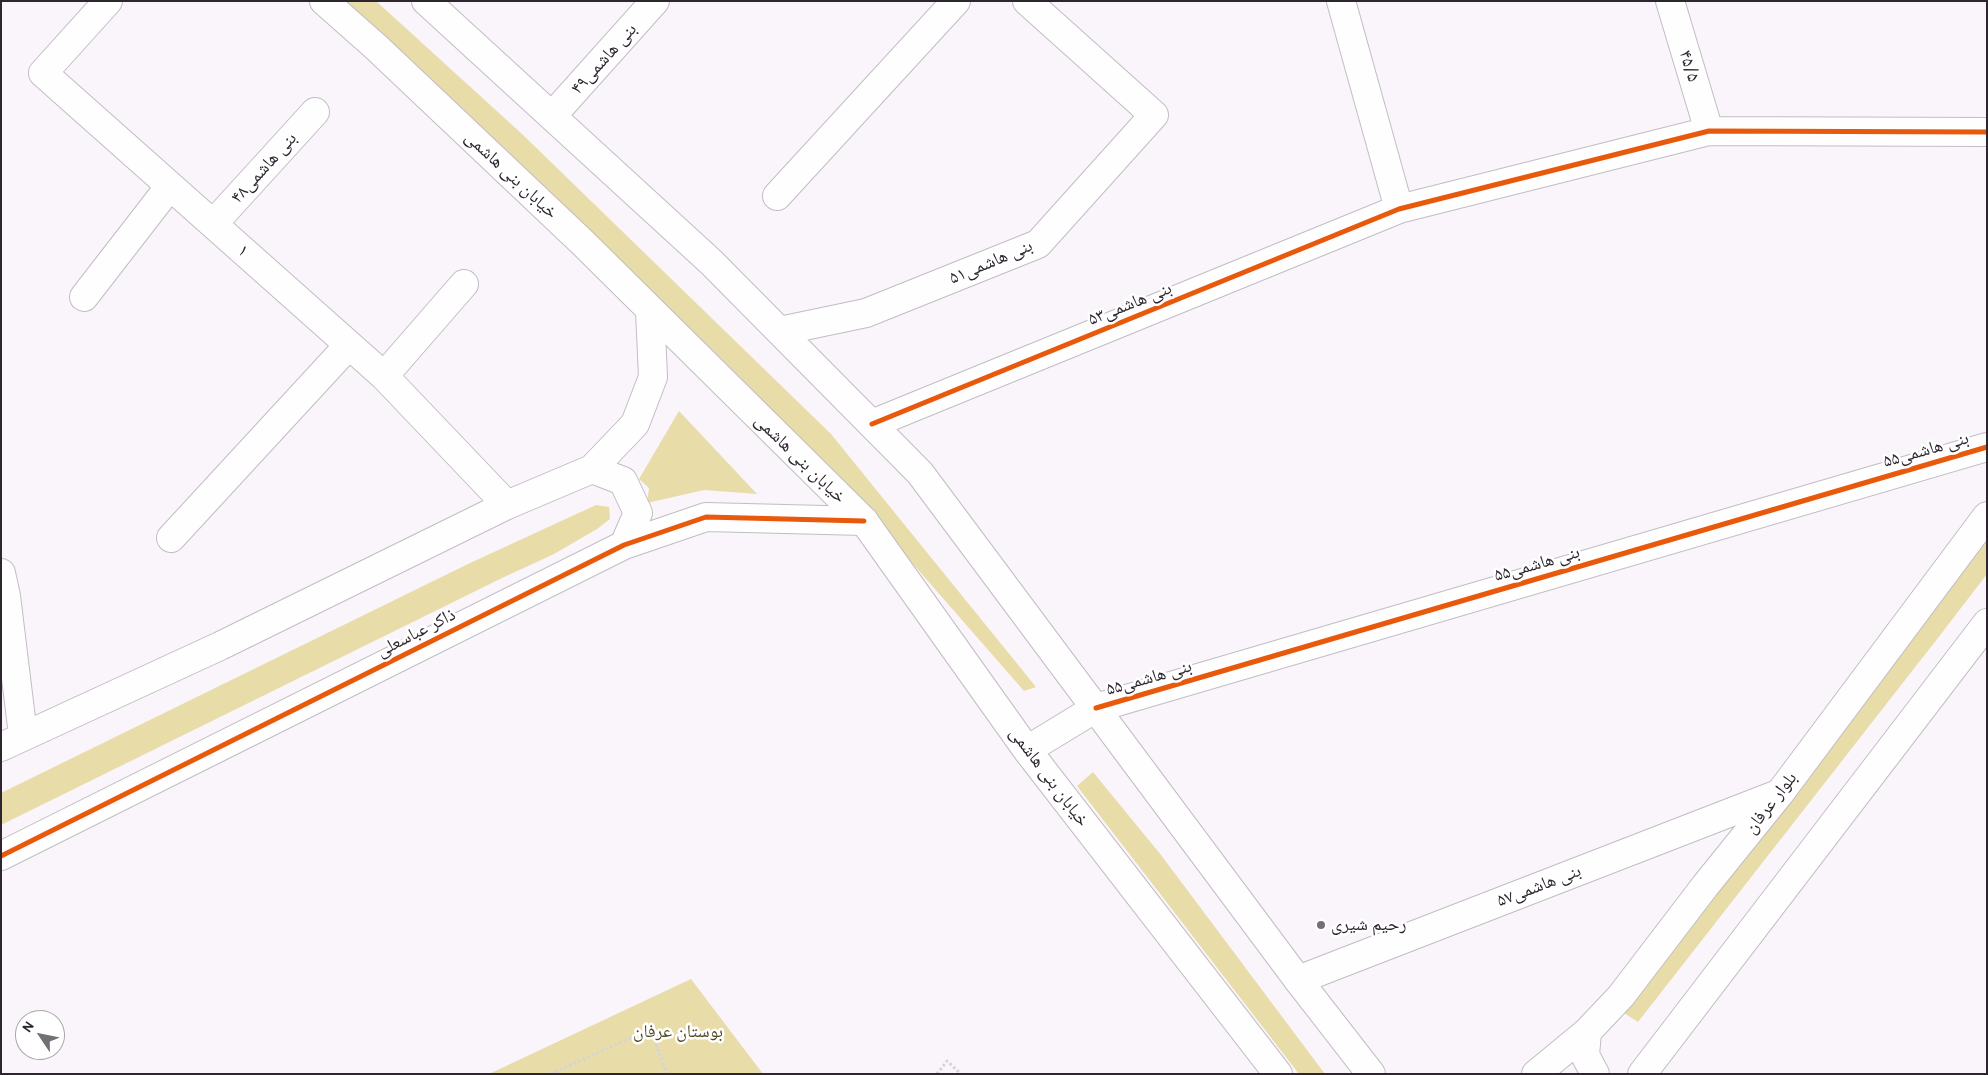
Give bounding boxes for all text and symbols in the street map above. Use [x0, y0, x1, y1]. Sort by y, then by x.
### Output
street label: بنی هاشمی۴۹ [566, 19, 642, 99]
street label: ۴۵/۵ [1674, 48, 1704, 84]
street label: خیابان بنی هاشمی [460, 127, 562, 223]
street label: ۴۸بنی هاشمی [226, 128, 302, 208]
street label: بنی هاشمی۵۱ [946, 235, 1036, 289]
street label: ۱ [233, 240, 253, 262]
street label: بنی هاشمی۵۳ [1085, 277, 1175, 331]
street label: خیابان بنی هاشمی [750, 410, 850, 508]
street label: بنی هاشمی۵۵ [1881, 427, 1971, 473]
street label: بنی هاشمی۵۵ [1492, 541, 1582, 587]
street label: ذاکر عباسعلی [373, 604, 459, 662]
street label: بنی هاشمی۵۵ [1104, 655, 1194, 701]
street label: خیابان بنی هاشمی [1005, 723, 1093, 831]
street label: بلوار عرفان [1740, 768, 1802, 838]
street label: بنی هاشمی۵۷ [1494, 860, 1584, 912]
place label: رحیم شیری [1331, 914, 1406, 936]
marker: رحیم شیری [1315, 919, 1327, 931]
north arrow [15, 1010, 65, 1060]
text: N [18, 1018, 38, 1036]
park label: بوستان عرفان [633, 1021, 723, 1043]

